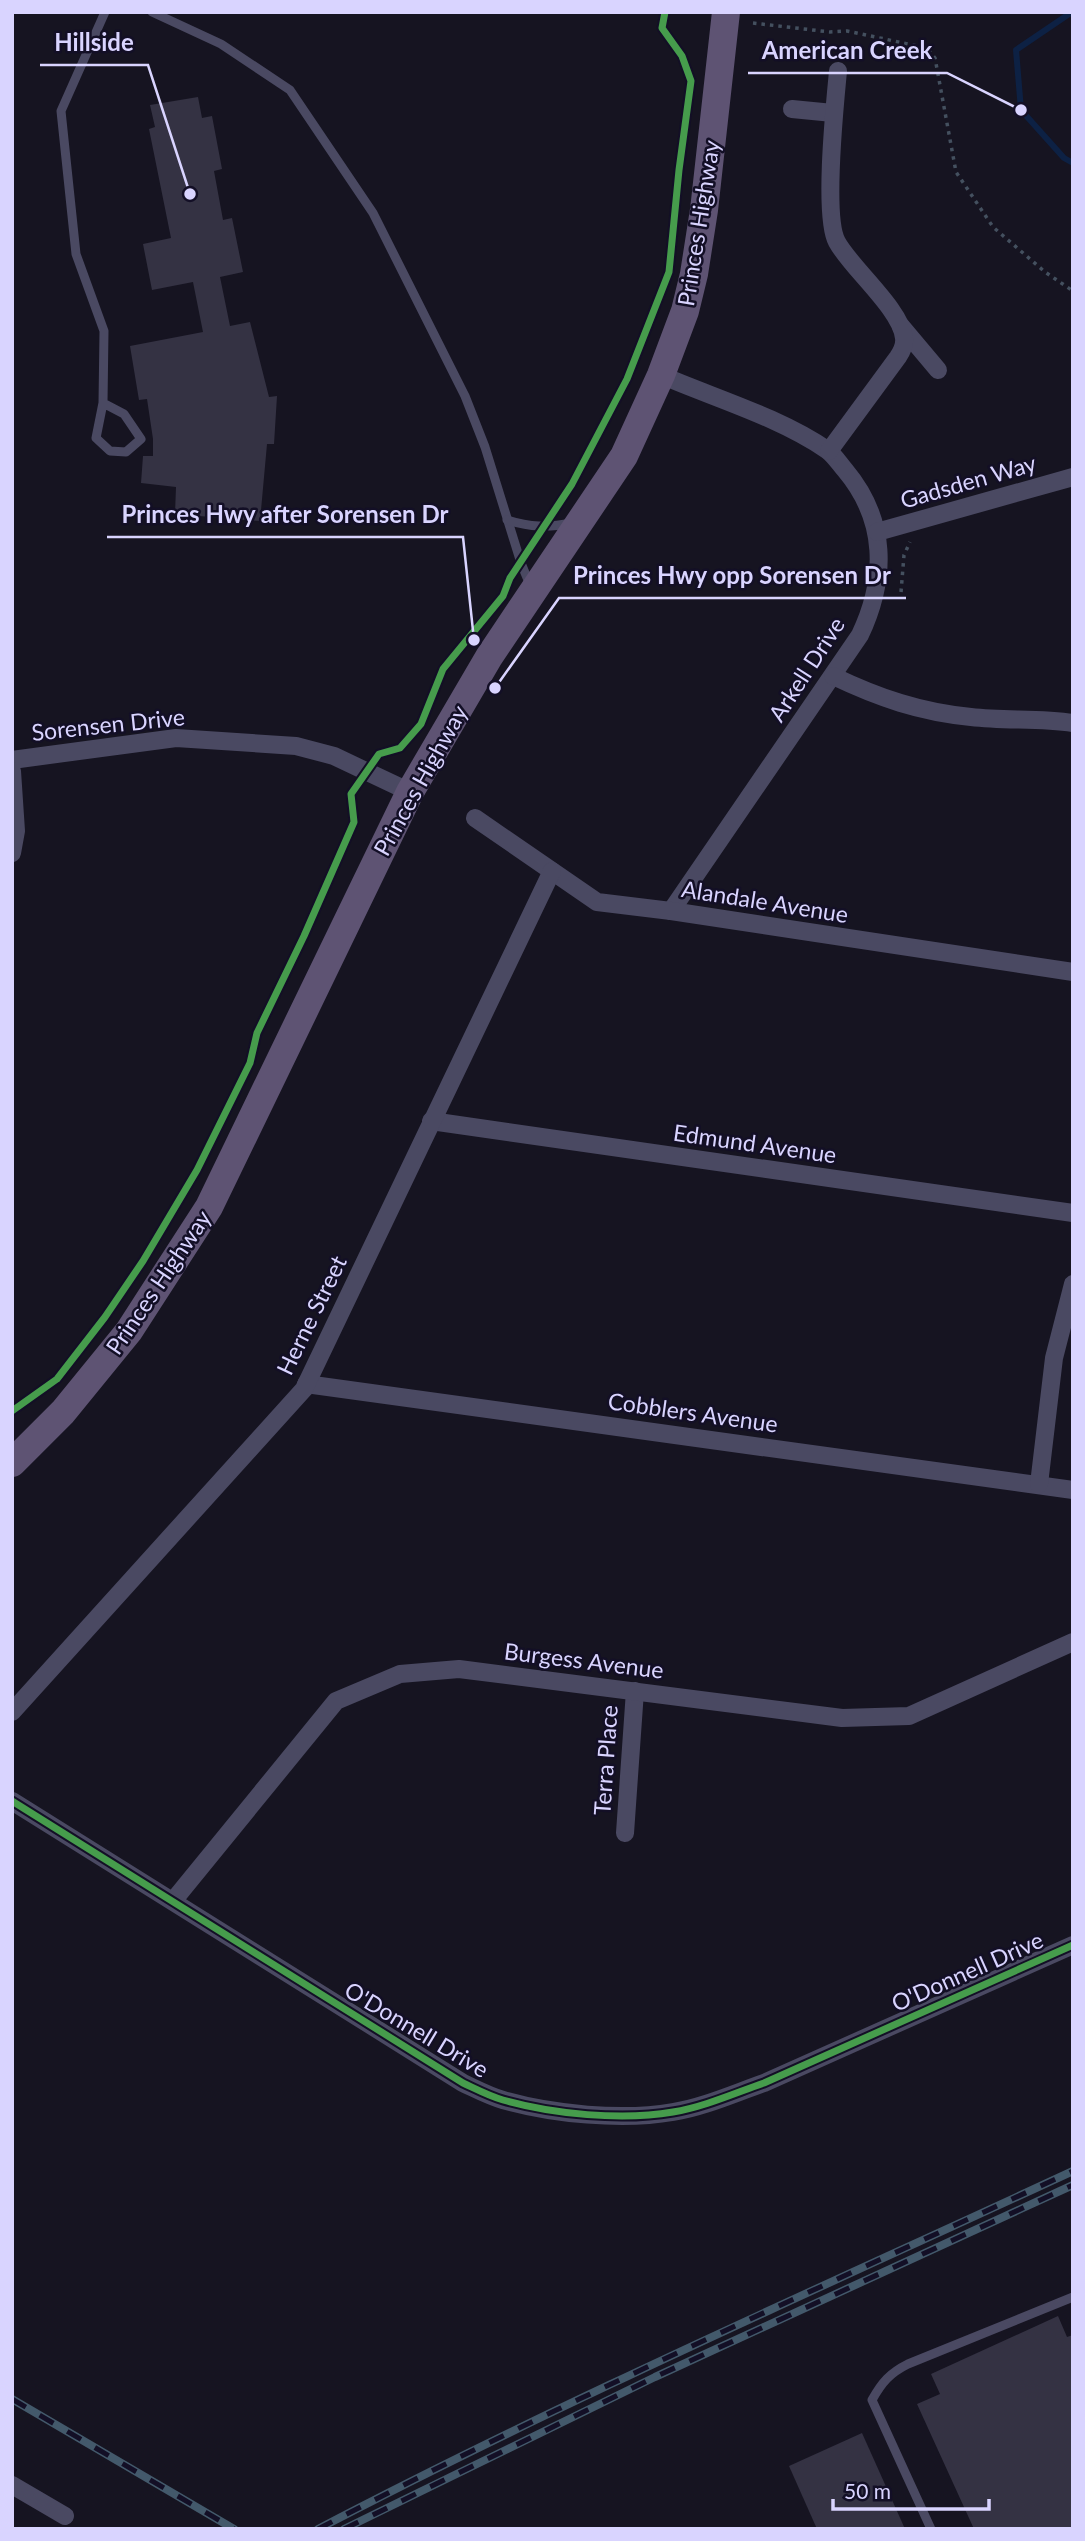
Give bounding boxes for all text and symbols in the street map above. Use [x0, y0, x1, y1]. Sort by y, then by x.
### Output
callout: Hillside [40, 20, 148, 65]
text: Hillside [54, 27, 134, 56]
callout: American Creek [748, 28, 947, 73]
text: American Creek [761, 35, 932, 64]
street label: Princes Highway [671, 138, 725, 308]
street label: Gadsden Way [897, 448, 1039, 514]
callout: Princes Hwy after Sorensen Dr [107, 492, 463, 537]
text: Princes Hwy after Sorensen Dr [122, 499, 448, 528]
callout: Princes Hwy opp Sorensen Dr [559, 553, 906, 598]
text: Princes Hwy opp Sorensen Dr [573, 560, 891, 589]
street label: Arkell Drive [762, 612, 850, 726]
street label: Princes Highway [367, 700, 473, 860]
street label: Sorensen Drive [30, 702, 186, 746]
street label: Alandale Avenue [680, 874, 850, 928]
street label: Edmund Avenue [672, 1118, 838, 1168]
street label: Princes Highway [100, 1205, 217, 1359]
street label: Herne Street [270, 1250, 352, 1379]
street label: Cobblers Avenue [606, 1386, 780, 1438]
street label: Burgess Avenue [503, 1636, 665, 1684]
street label: Terra Place [587, 1704, 623, 1816]
street label: O'Donnell Drive [887, 1925, 1047, 2017]
street label: O'Donnell Drive [340, 1975, 494, 2083]
scale bar [833, 2468, 989, 2512]
text: 50 m [844, 2478, 891, 2503]

